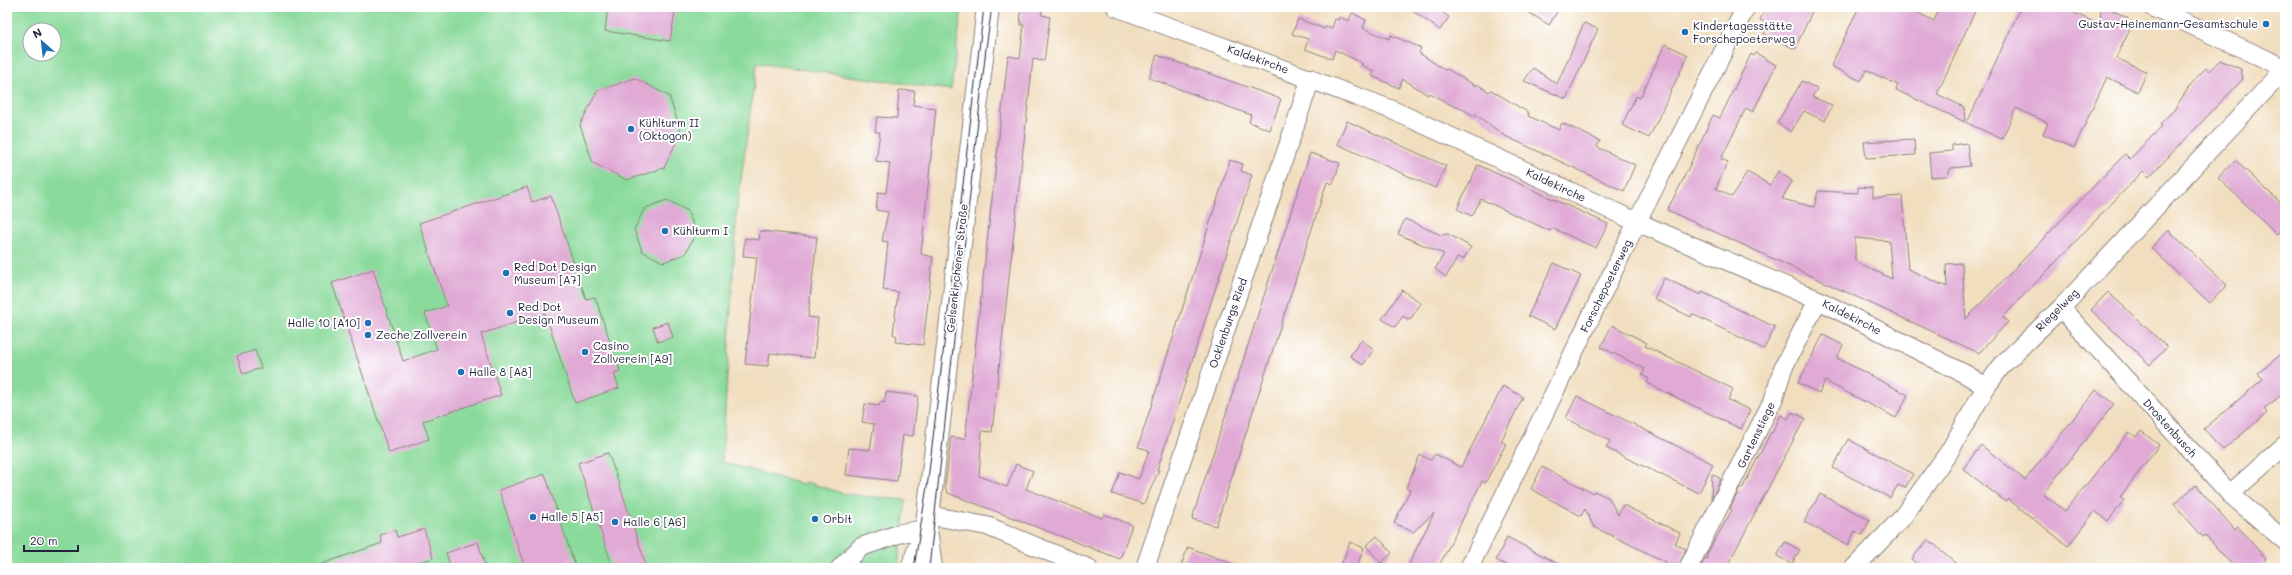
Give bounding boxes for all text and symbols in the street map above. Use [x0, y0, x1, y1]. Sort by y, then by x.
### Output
place label: Gustav-Heinemann-Gesamtschule [2079, 16, 2258, 31]
place label: Kindertagesstätte Forschepoeterweg [1693, 18, 1795, 46]
marker: Gustav-Heinemann-Gesamtschule [2261, 19, 2271, 29]
north arrow [22, 22, 62, 62]
text: N [30, 24, 44, 41]
marker: Kindertagesstätte Forschepoeterweg [1680, 27, 1690, 37]
street label: Kaldekirche [1225, 40, 1291, 77]
place label: Kühlturm II (Oktogon) [639, 115, 699, 143]
marker: Kühlturm II (Oktogon) [626, 124, 636, 134]
street label: Kaldekirche [1524, 164, 1589, 205]
street label: Gelsenkirchener Straße [942, 203, 971, 333]
place label: Kühlturm I [673, 223, 728, 238]
marker: Kühlturm I [660, 226, 670, 236]
street label: Forschepoeterweg [1576, 237, 1635, 335]
place label: Red Dot Design Museum [A7] [514, 259, 596, 287]
marker: Red Dot Design Museum [A7] [501, 268, 511, 278]
street label: Ocklenburgs Ried [1205, 276, 1250, 370]
street label: Riegelweg [2032, 285, 2081, 334]
street label: Kaldekirche [1820, 295, 1884, 338]
place label: Red Dot Design Museum [518, 299, 599, 327]
marker: Red Dot Design Museum [505, 308, 515, 318]
place label: Halle 10 [A10] [288, 315, 360, 330]
marker: Halle 10 [A10] [363, 318, 373, 328]
place label: Zeche Zollverein [376, 327, 467, 342]
marker: Zeche Zollverein [363, 330, 373, 340]
place label: Casino Zollverein [A9] [593, 338, 672, 366]
marker: Casino Zollverein [A9] [580, 347, 590, 357]
place label: Halle 8 [A8] [469, 364, 532, 379]
marker: Halle 8 [A8] [456, 367, 466, 377]
street label: Drostenbusch [2140, 395, 2201, 460]
street label: Gartenstiege [1733, 399, 1778, 470]
place label: Halle 5 [A5] [541, 509, 603, 524]
place label: Orbit [823, 511, 853, 526]
marker: Halle 5 [A5] [528, 512, 538, 522]
place label: Halle 6 [A6] [623, 514, 686, 529]
marker: Orbit [810, 514, 820, 524]
marker: Halle 6 [A6] [610, 517, 620, 527]
scale bar [24, 527, 78, 553]
text: 20 m [30, 532, 58, 548]

